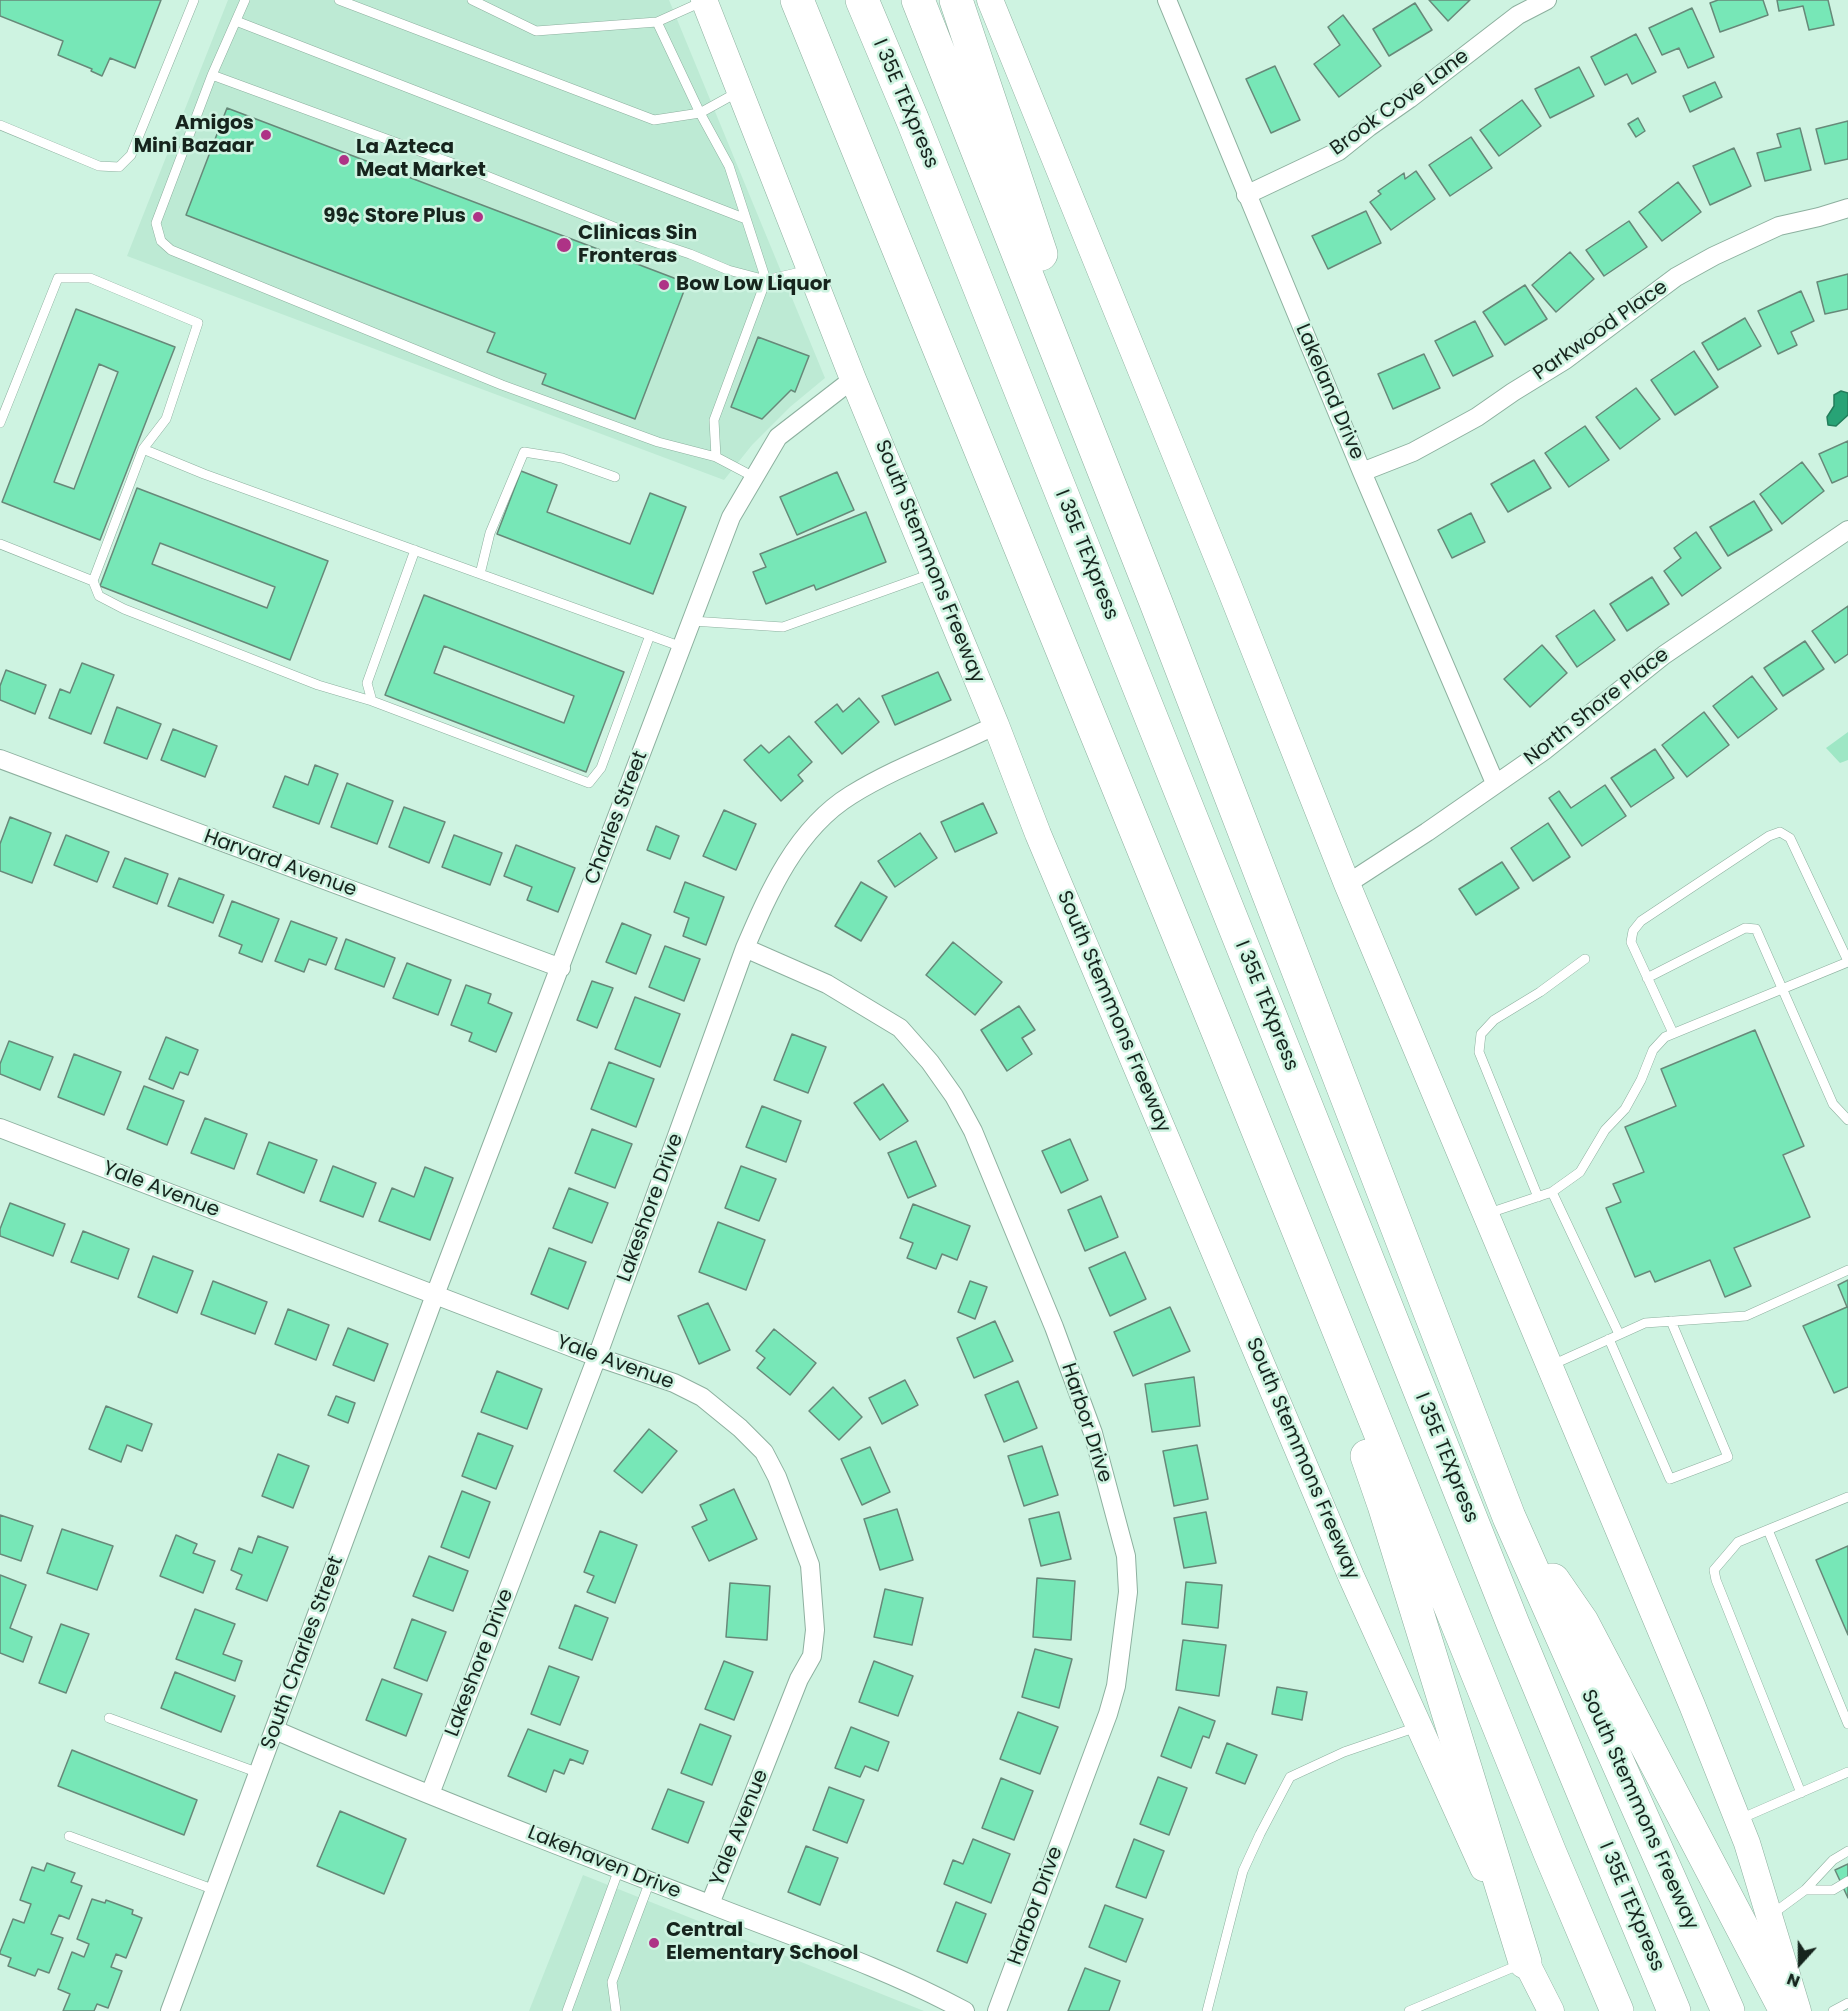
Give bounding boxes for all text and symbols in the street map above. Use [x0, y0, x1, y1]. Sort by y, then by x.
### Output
street label: I 35E TEXpress [867, 36, 943, 172]
street label: Brook Cove Lane [1326, 45, 1474, 161]
place label: Amigos Mini Bazaar [134, 112, 254, 159]
marker: Amigos Mini Bazaar [259, 128, 273, 142]
place label: La Azteca Meat Market [356, 136, 486, 183]
marker: La Azteca Meat Market [337, 153, 351, 167]
place label: 99¢ Store Plus [323, 205, 466, 229]
marker: 99¢ Store Plus [471, 210, 485, 224]
place label: Clinicas Sin Fronteras [578, 222, 697, 269]
marker: Clinicas Sin Fronteras [555, 236, 573, 254]
place label: Bow Low Liquor [676, 273, 831, 297]
street label: Parkwood Place [1529, 276, 1673, 386]
marker: Bow Low Liquor [657, 278, 671, 292]
street label: Lakeland Drive [1290, 321, 1368, 463]
street label: South Stemmons Freeway [869, 437, 989, 687]
street label: I 35E TEXpress [1049, 487, 1123, 623]
street label: North Shore Place [1520, 643, 1674, 771]
street label: Charles Street [581, 748, 653, 888]
street label: Harvard Avenue [200, 825, 360, 903]
street label: South Stemmons Freeway [1051, 888, 1175, 1136]
street label: I 35E TEXpress [1229, 938, 1303, 1074]
street label: Lakeshore Drive [613, 1130, 689, 1286]
street label: Yale Avenue [99, 1157, 223, 1223]
street label: Yale Avenue [553, 1331, 677, 1395]
street label: South Stemmons Freeway [1240, 1335, 1364, 1583]
street label: Harbor Drive [1055, 1360, 1117, 1486]
street label: I 35E TEXpress [1409, 1390, 1483, 1526]
street label: South Charles Street [257, 1553, 349, 1753]
street label: Lakeshore Drive [441, 1586, 519, 1740]
street label: South Stemmons Freeway [1575, 1686, 1703, 1934]
street label: Yale Avenue [706, 1767, 774, 1889]
street label: Lakehaven Drive [524, 1821, 684, 1905]
street label: I 35E TEXpress [1593, 1839, 1669, 1975]
street label: Harbor Drive [1004, 1844, 1068, 1968]
place label: Central Elementary School [666, 1919, 858, 1966]
north arrow [1770, 1933, 1830, 1993]
marker: Central Elementary School [647, 1936, 661, 1950]
text: N [1784, 1967, 1803, 1993]

